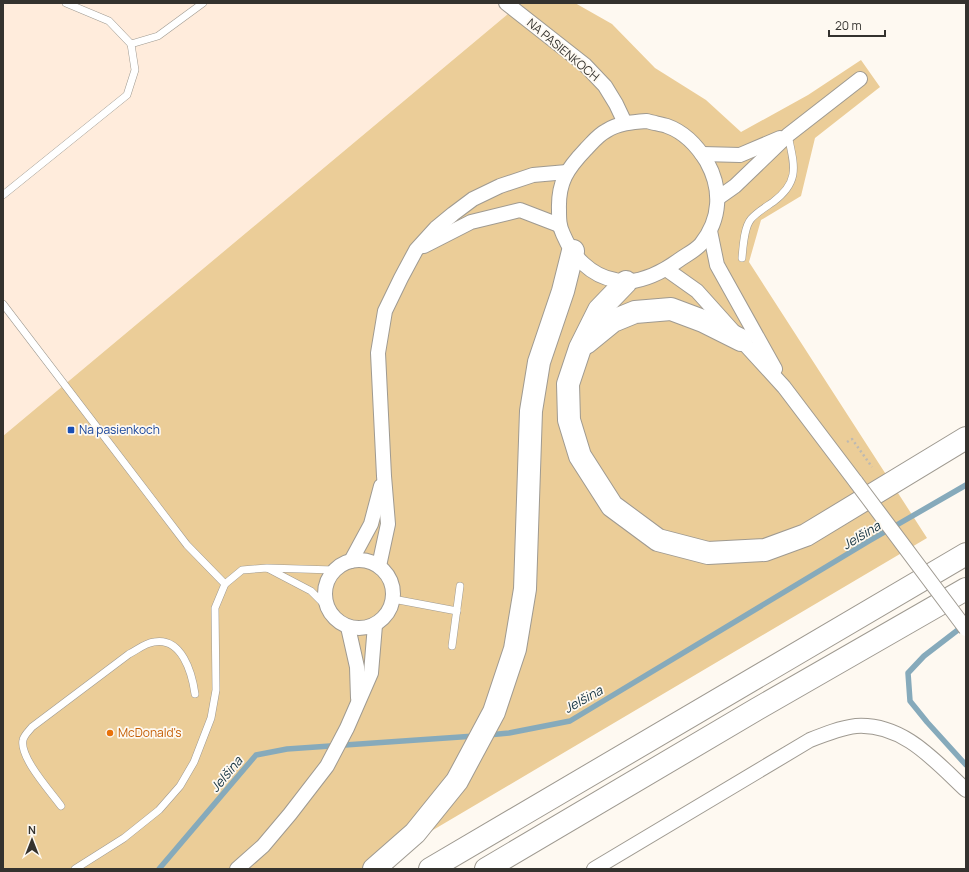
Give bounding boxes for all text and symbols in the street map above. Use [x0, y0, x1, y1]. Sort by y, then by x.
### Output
scale bar [829, 12, 885, 38]
street label: NA PASIENKOCH [524, 14, 603, 85]
text: 20 m [835, 17, 862, 34]
place label: Na pasienkoch [79, 421, 160, 438]
marker: Na pasienkoch [66, 425, 76, 435]
water label: Jelšina [839, 516, 884, 553]
water label: Jelšina [561, 681, 606, 717]
place label: McDonald's [118, 724, 182, 741]
marker: McDonald's [105, 728, 115, 738]
water label: Jelšina [206, 752, 247, 796]
north arrow [12, 820, 52, 860]
text: N [28, 822, 36, 837]

